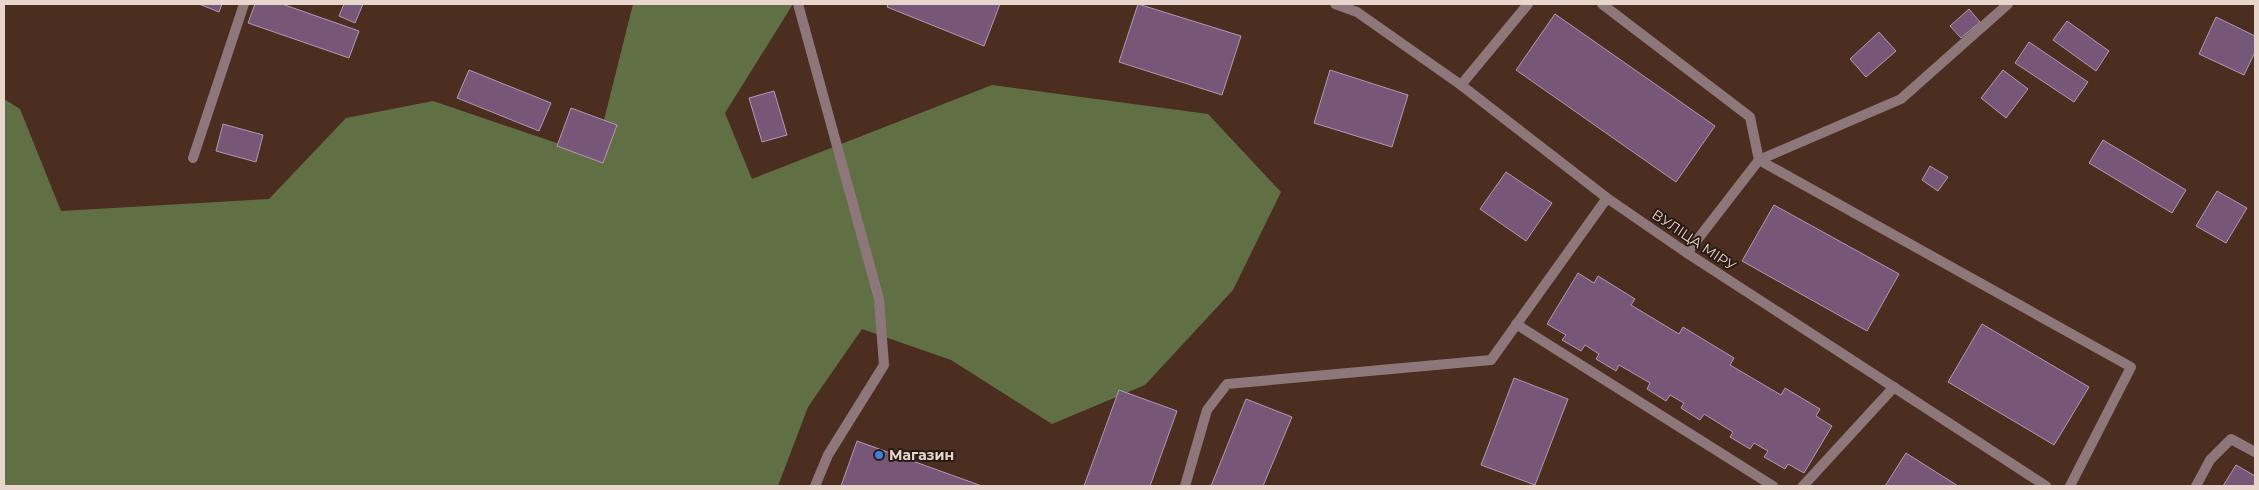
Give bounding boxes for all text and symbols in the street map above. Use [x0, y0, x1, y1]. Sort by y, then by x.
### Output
street label: ВУЛІЦА МІРУ [1649, 205, 1740, 275]
place label: Магазин [889, 446, 954, 464]
marker: Магазин [873, 449, 885, 461]

